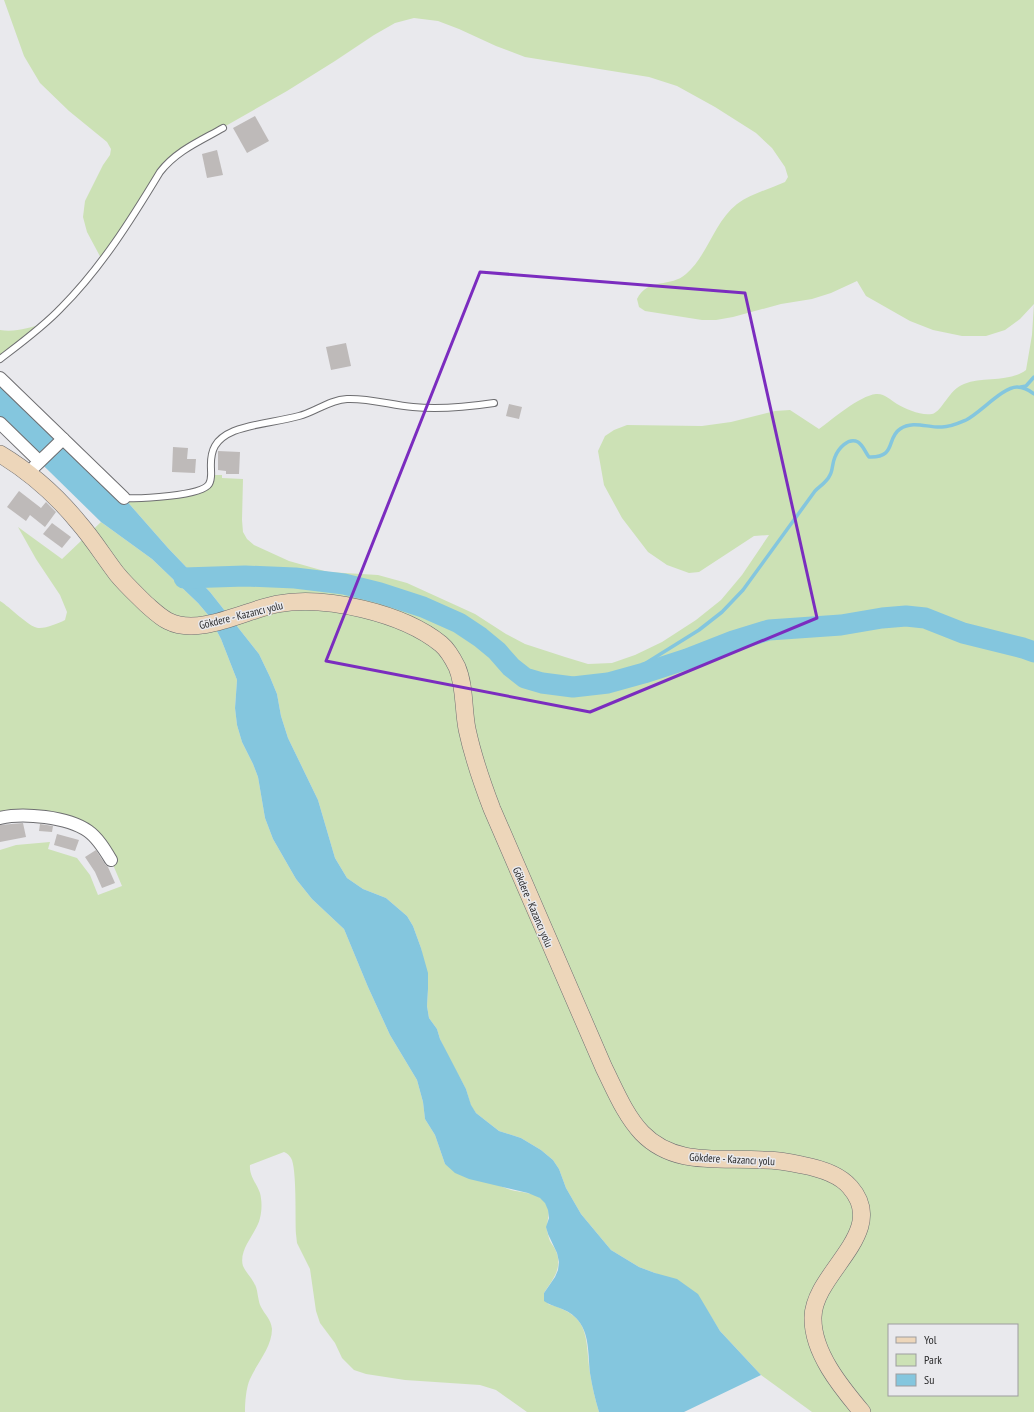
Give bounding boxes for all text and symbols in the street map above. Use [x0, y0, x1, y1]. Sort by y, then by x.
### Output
street label: Gökdere - Kazancı yolu [198, 598, 285, 632]
street label: Gökdere - Kazancı yolu [510, 865, 556, 949]
street label: Gökdere - Kazancı yolu [689, 1150, 775, 1168]
legend [888, 1324, 1018, 1396]
text: Yol [924, 1332, 937, 1347]
text: Park [924, 1352, 942, 1367]
text: Su [924, 1372, 934, 1387]

